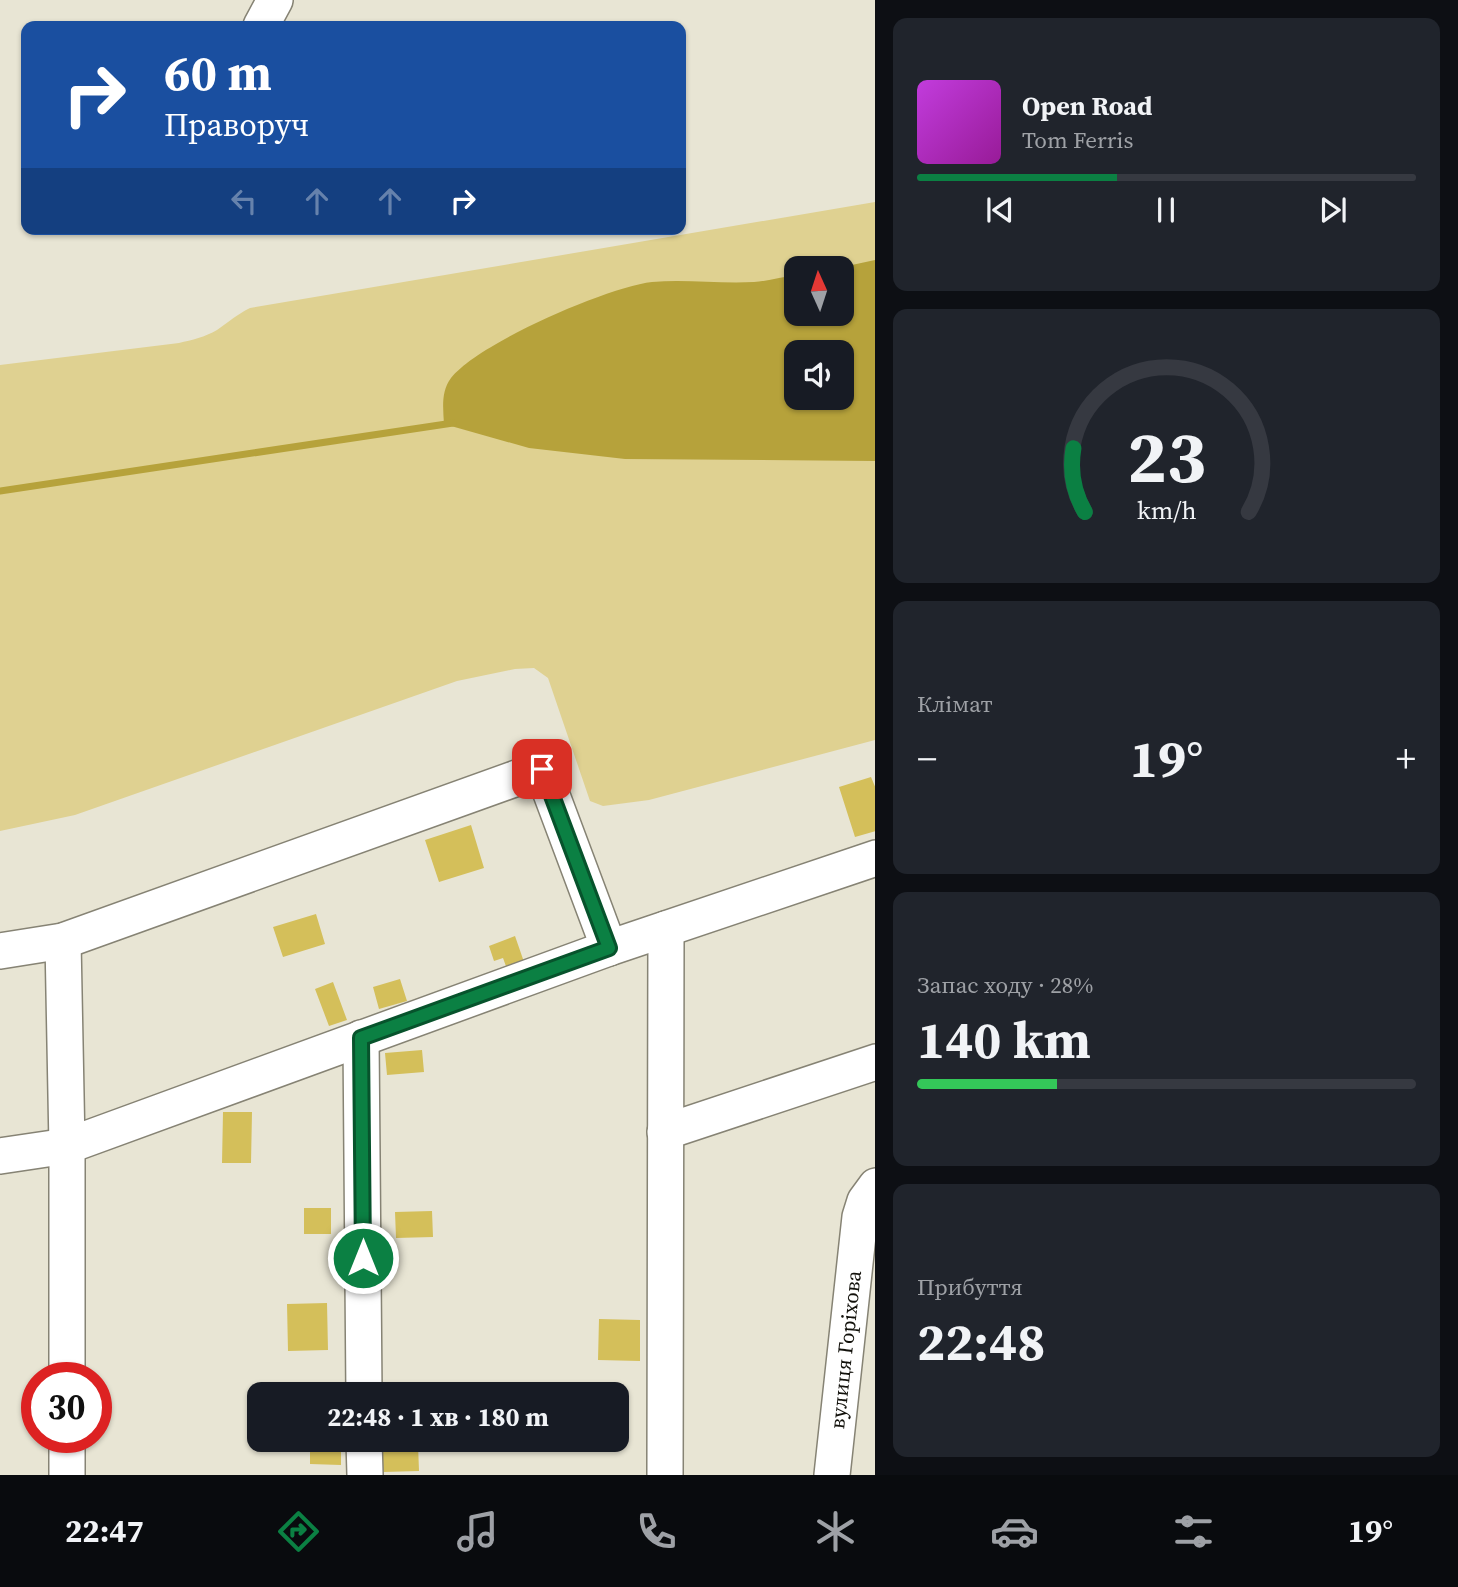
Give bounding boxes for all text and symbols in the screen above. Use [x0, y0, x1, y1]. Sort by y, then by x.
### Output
text: 60 m [164, 39, 272, 106]
icon: right [49, 49, 140, 140]
text: Open Road [1022, 88, 1153, 124]
text: Праворуч [164, 103, 309, 147]
text: Tom Ferris [1022, 124, 1133, 156]
icon: left [225, 182, 263, 220]
icon: ahead [298, 182, 336, 220]
icon: ahead [371, 182, 409, 220]
icon: right [444, 182, 482, 220]
icon: previous [981, 191, 1019, 229]
icon: pause [1147, 191, 1185, 229]
icon: next [1314, 191, 1352, 229]
north arrow [784, 256, 854, 326]
map controls [784, 256, 854, 410]
button: sound [784, 340, 854, 410]
text: 23 [1127, 408, 1206, 507]
text: km/h [1137, 493, 1196, 527]
text: Клімат [917, 688, 993, 720]
text: 19° [1130, 723, 1203, 794]
text: − [917, 733, 937, 785]
text: + [1396, 733, 1416, 785]
pin [512, 739, 572, 799]
icon: arrive [523, 750, 561, 788]
text: Запас ходу · 28% [917, 969, 1093, 1001]
text: 140 km [917, 1004, 1091, 1075]
position arrow [326, 1221, 400, 1295]
street label: вулиця Горіхова [822, 1269, 868, 1430]
text: Прибуття [917, 1271, 1023, 1303]
text: 22:48 [917, 1306, 1045, 1377]
speed limit sign: 30 [21, 1362, 112, 1453]
text: 22:48 · 1 хв · 180 m [327, 1399, 549, 1435]
icon: directions [274, 1507, 323, 1556]
icon: music [453, 1507, 502, 1556]
icon: phone [632, 1507, 681, 1556]
icon: climate [811, 1507, 860, 1556]
icon: car [990, 1507, 1039, 1556]
icon: filters [1169, 1507, 1218, 1556]
text: 22:47 [65, 1509, 144, 1553]
text: 19° [1348, 1509, 1393, 1553]

